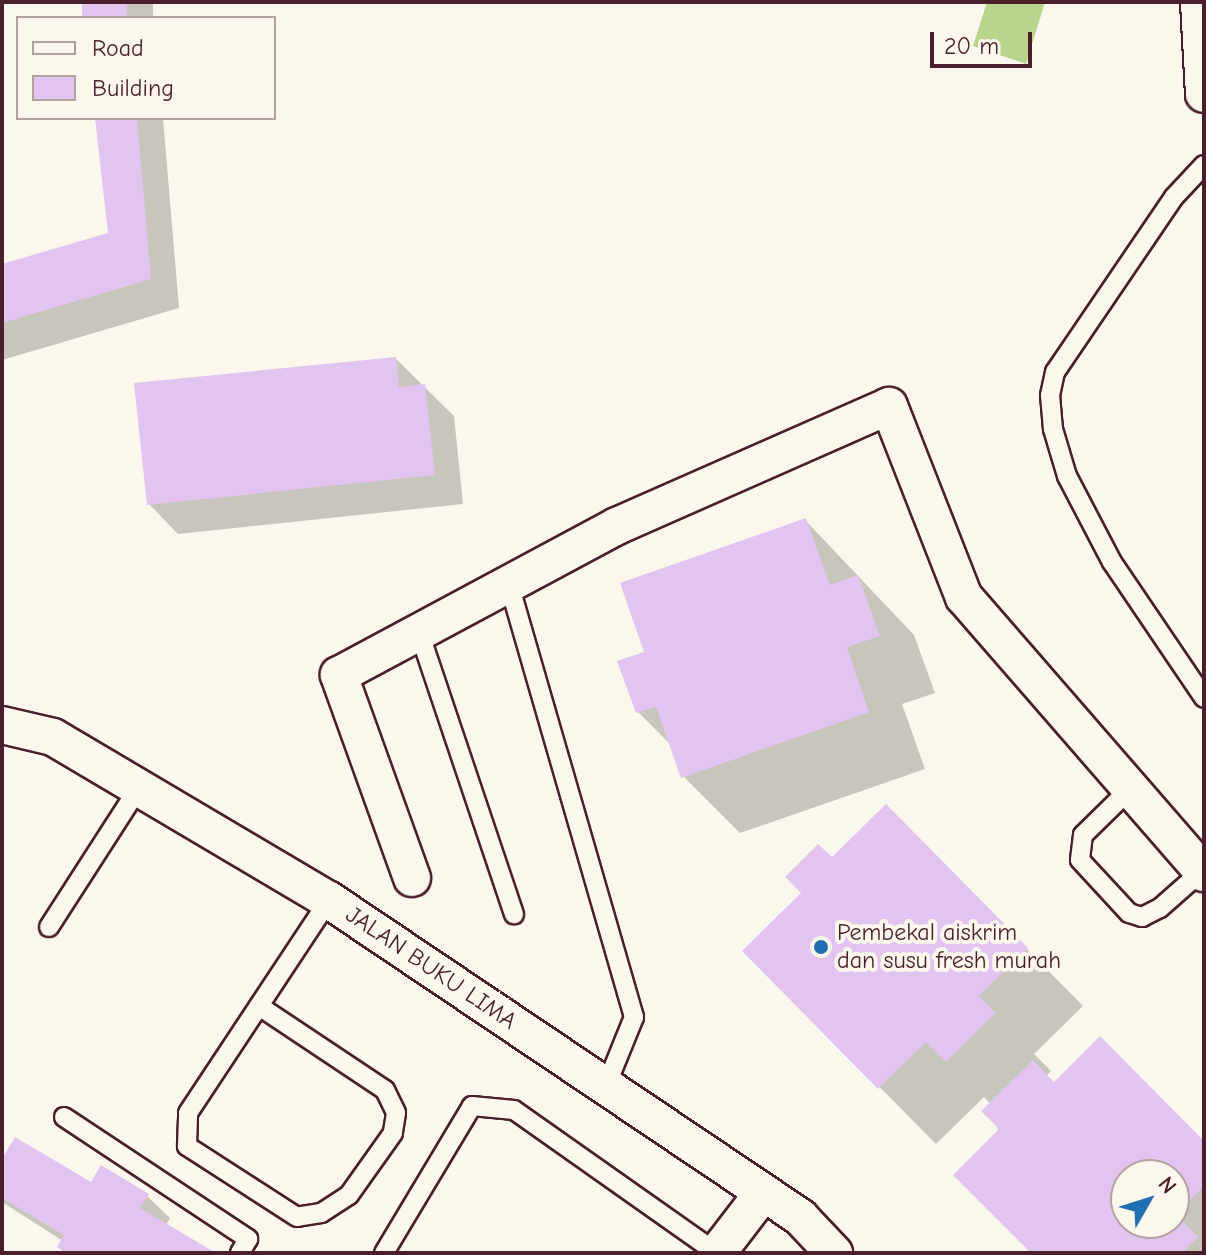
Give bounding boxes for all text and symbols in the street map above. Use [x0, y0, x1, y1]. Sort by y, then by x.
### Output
legend [16, 16, 276, 120]
scale bar [934, 16, 1036, 66]
text: 20 m [944, 32, 999, 60]
text: Road [92, 34, 144, 62]
text: Building [92, 74, 174, 102]
street label: JALAN BUKU LIMA [340, 900, 522, 1036]
place label: Pembekal aiskrim dan susu fresh murah [837, 919, 1061, 975]
marker: Pembekal aiskrim dan susu fresh murah [812, 938, 830, 956]
north arrow [1110, 1159, 1190, 1239]
text: N [1152, 1171, 1182, 1199]

